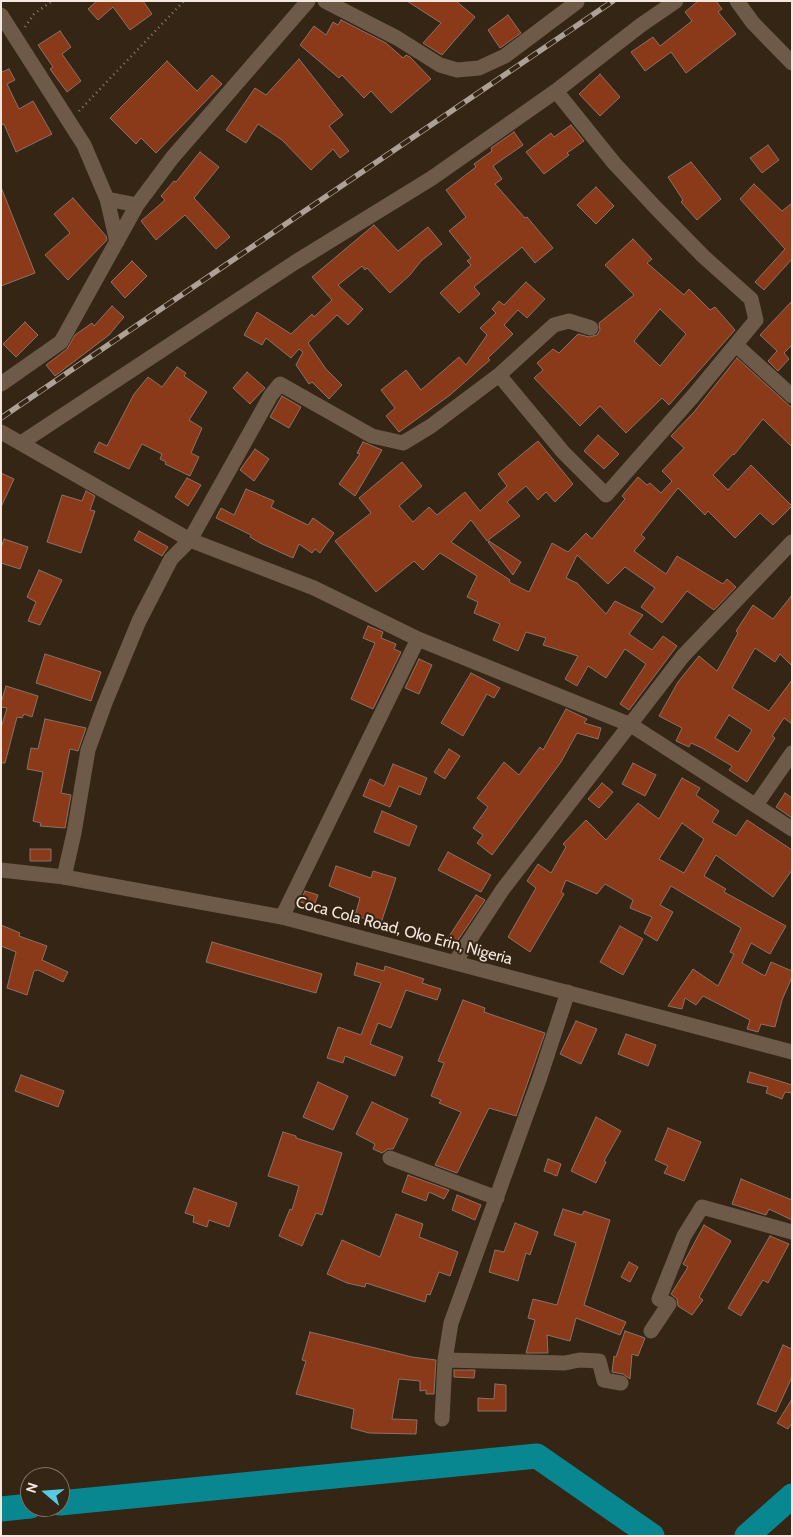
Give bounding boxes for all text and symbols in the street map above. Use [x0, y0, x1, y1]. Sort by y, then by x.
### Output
street label: Coca Cola Road, Oko Erin, Nigeria [294, 893, 514, 969]
north arrow [20, 1467, 70, 1517]
text: N [22, 1480, 42, 1495]

